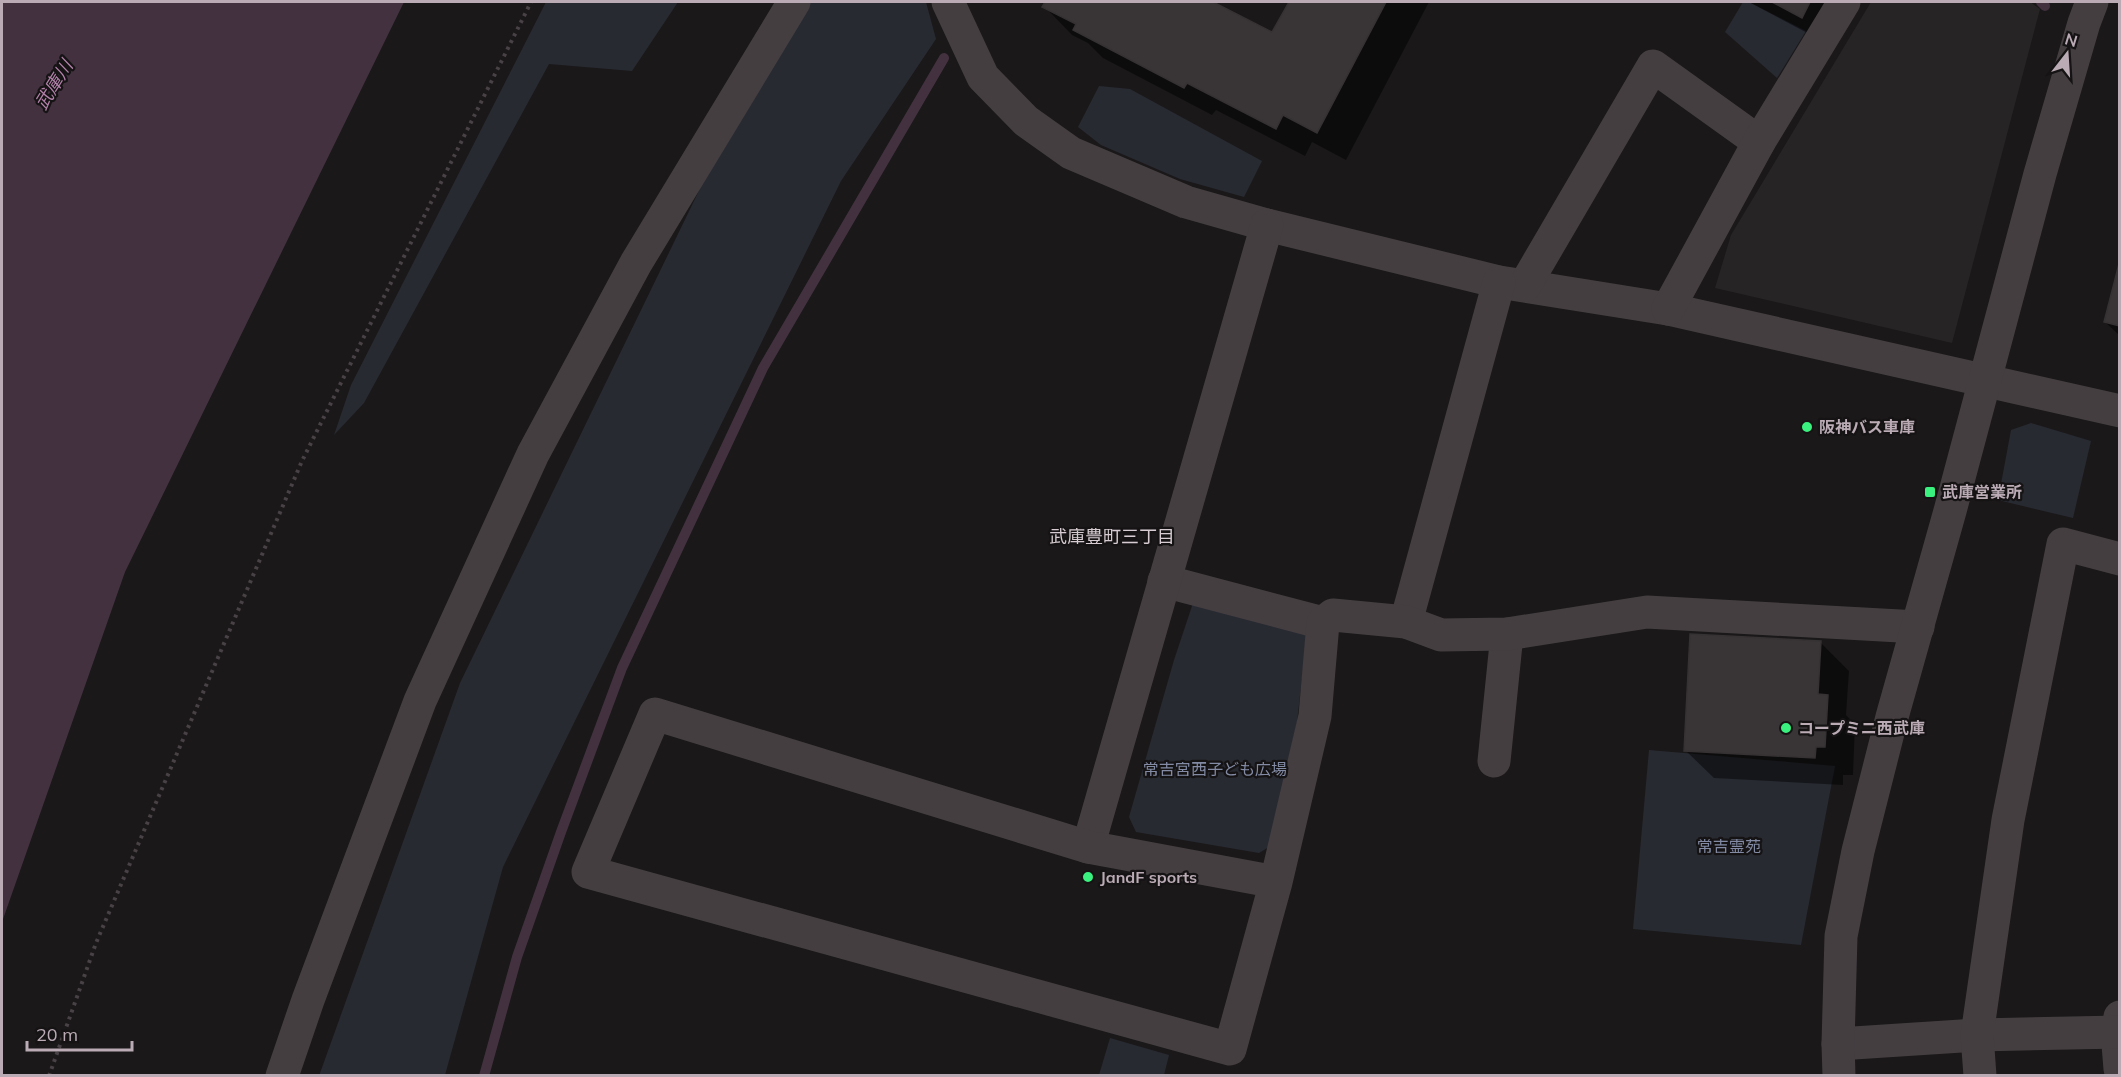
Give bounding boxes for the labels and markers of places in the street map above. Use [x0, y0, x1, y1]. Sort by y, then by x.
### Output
place label: 阪神バス車庫 [1819, 417, 1915, 437]
marker: 阪神バス車庫 [1800, 420, 1814, 434]
place label: 武庫営業所 [1942, 482, 2022, 502]
marker: 武庫営業所 [1923, 485, 1937, 499]
place label: コープミニ西武庫 [1798, 718, 1925, 738]
marker: コープミニ西武庫 [1779, 721, 1793, 735]
place label: JandF sports [1100, 867, 1197, 887]
marker: JandF sports [1081, 870, 1095, 884]

